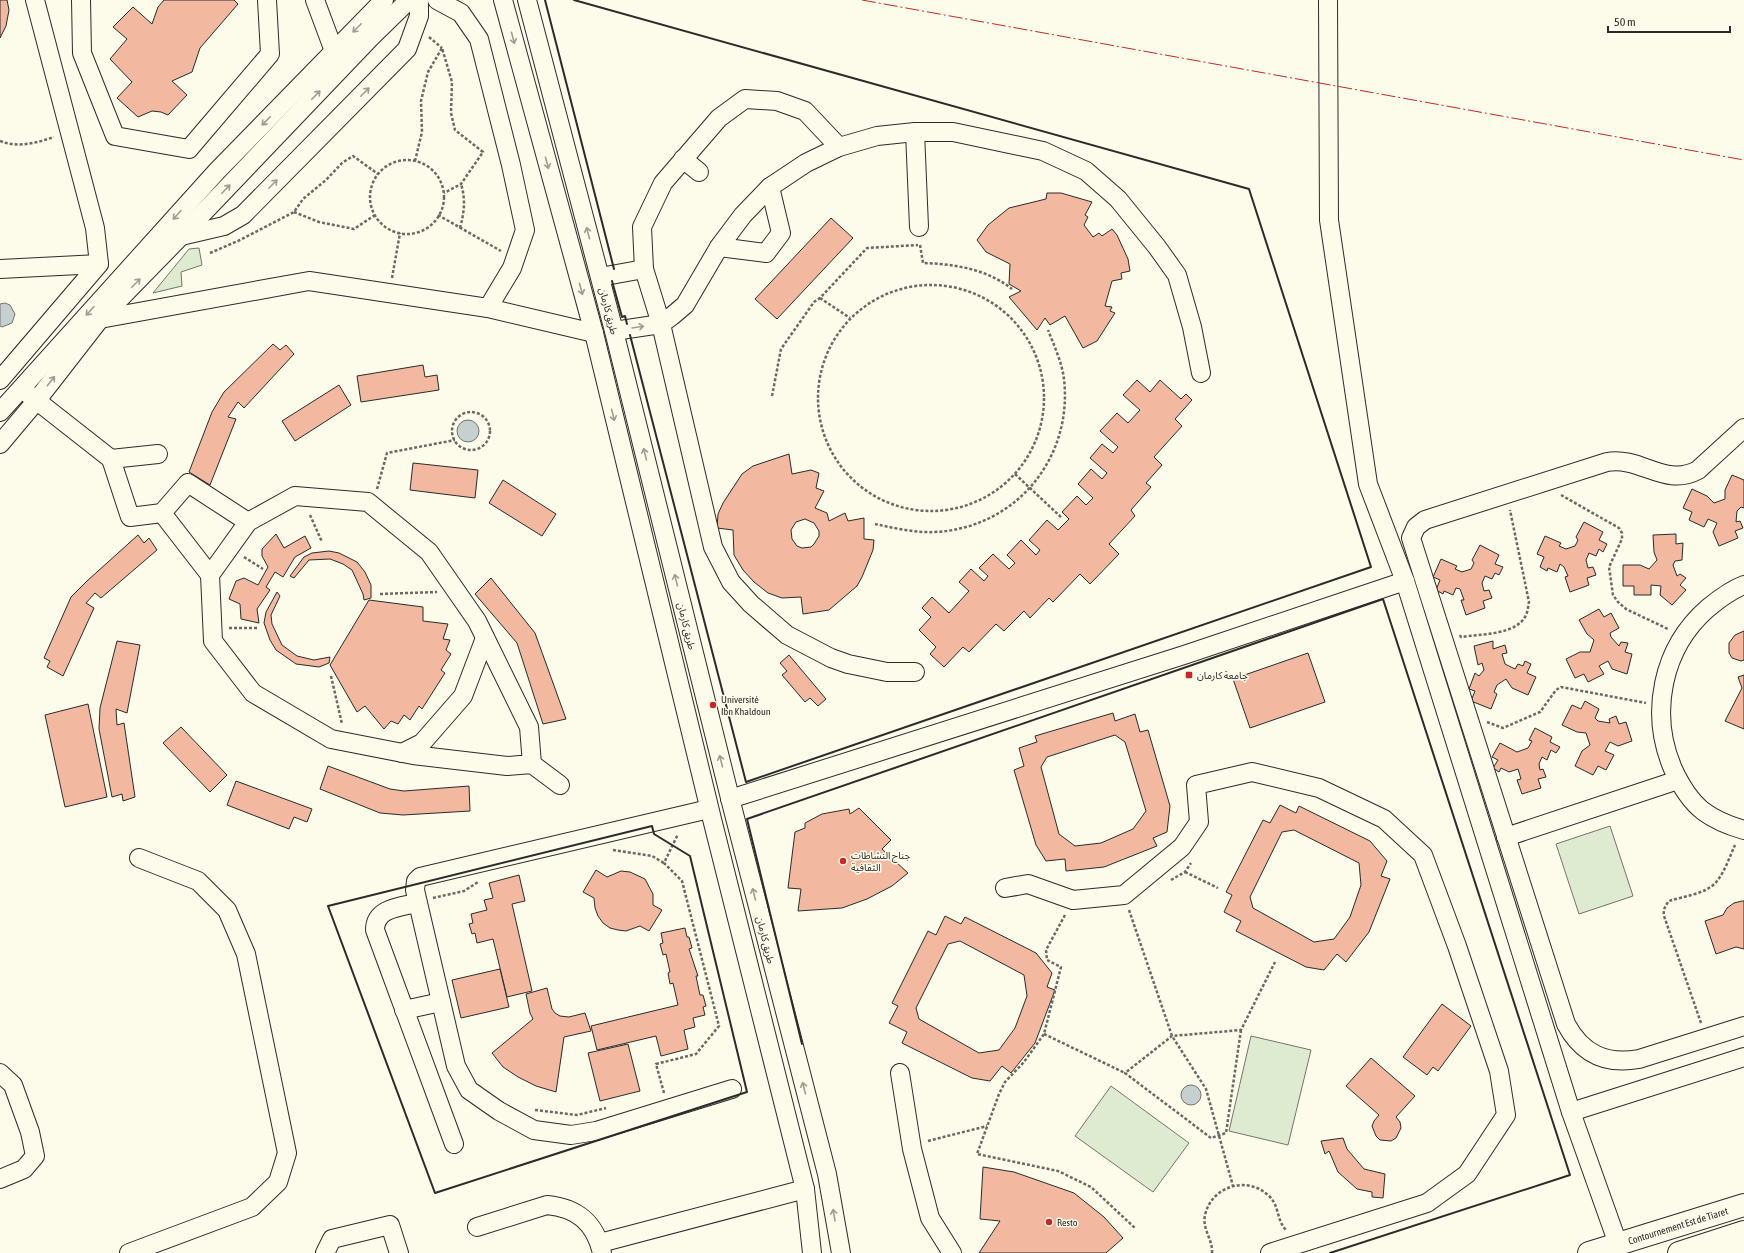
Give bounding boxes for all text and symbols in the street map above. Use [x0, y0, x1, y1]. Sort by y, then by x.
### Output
scale bar [1608, 8, 1730, 34]
text: 50 m [1614, 15, 1636, 29]
one-way arrow [352, 23, 362, 33]
one-way arrow [510, 31, 518, 44]
one-way arrow [360, 87, 369, 97]
one-way arrow [311, 90, 321, 100]
one-way arrow [261, 116, 271, 125]
one-way arrow [544, 156, 552, 169]
one-way arrow [268, 179, 278, 189]
one-way arrow [221, 184, 231, 194]
one-way arrow [172, 210, 181, 220]
one-way arrow [584, 227, 592, 240]
one-way arrow [131, 278, 141, 288]
one-way arrow [578, 282, 586, 295]
street label: طريق كارمان [596, 286, 620, 336]
one-way arrow [85, 306, 94, 317]
one-way arrow [631, 323, 644, 331]
one-way arrow [47, 376, 56, 387]
one-way arrow [610, 408, 618, 421]
one-way arrow [640, 448, 648, 461]
one-way arrow [672, 574, 679, 587]
street label: طريق كارمان [674, 601, 698, 651]
marker: جامعة كارمان [1184, 670, 1194, 680]
place label: جامعة كارمان [1197, 670, 1248, 682]
place label: Université Ibn Khaldoun [721, 694, 771, 717]
marker: Université Ibn Khaldoun [708, 700, 718, 710]
one-way arrow [716, 755, 724, 768]
place label: جناح النشاطات الثقافية [851, 850, 911, 873]
marker: جناح النشاطات الثقافية [838, 856, 848, 866]
one-way arrow [750, 888, 758, 901]
street label: طريق كارمان [753, 915, 777, 965]
one-way arrow [800, 1082, 808, 1095]
street label: Contournement Est de Tiaret [1627, 1205, 1729, 1247]
one-way arrow [830, 1208, 838, 1221]
marker: Resto [1044, 1217, 1054, 1227]
place label: Resto [1057, 1217, 1078, 1228]

